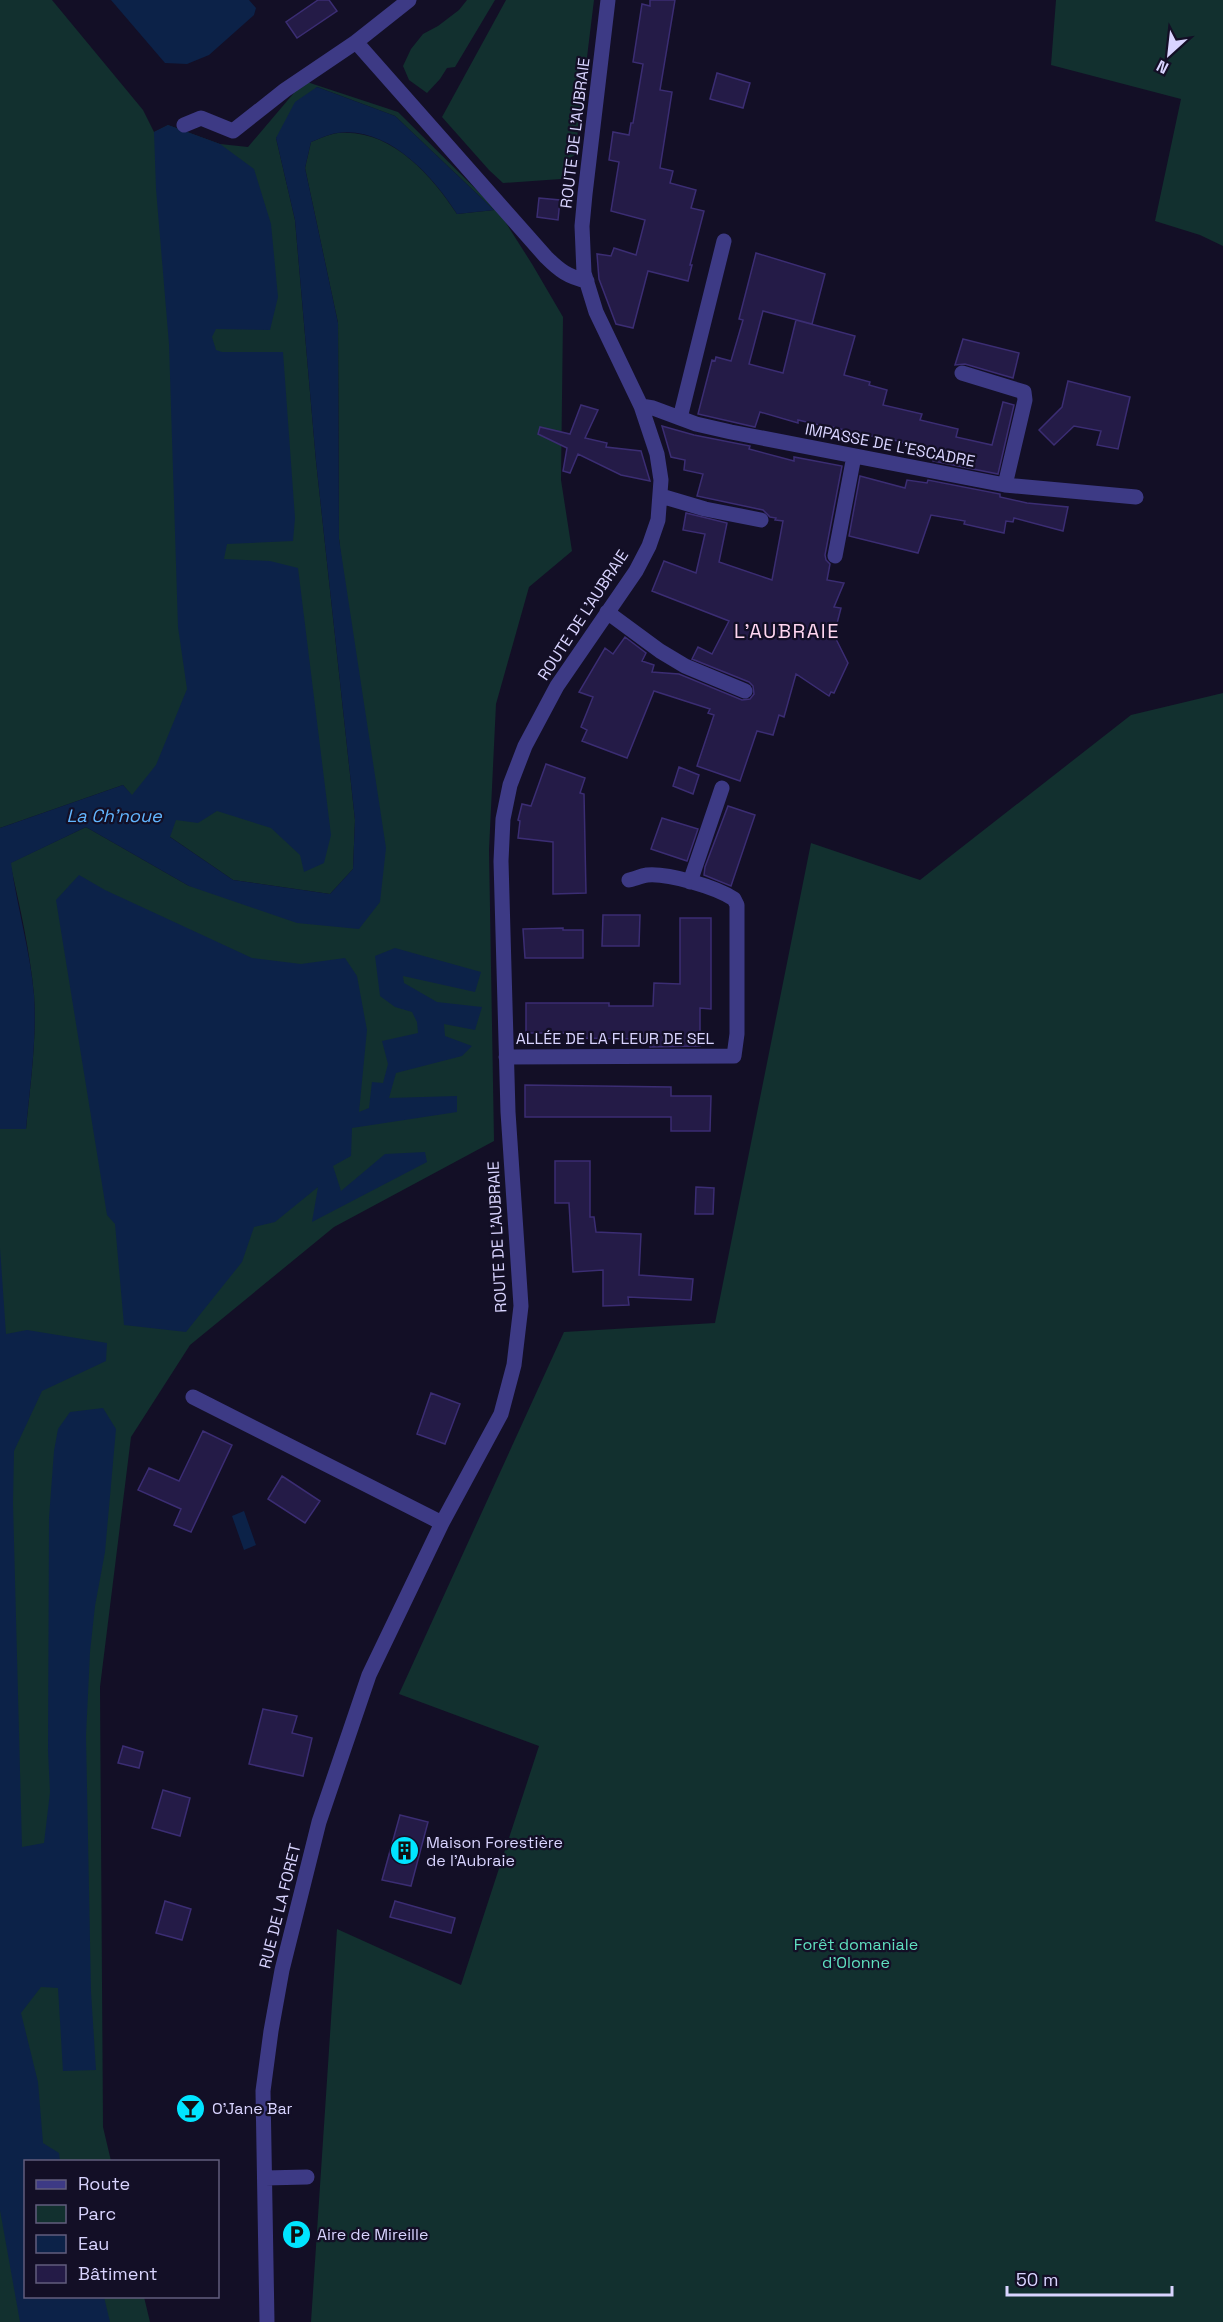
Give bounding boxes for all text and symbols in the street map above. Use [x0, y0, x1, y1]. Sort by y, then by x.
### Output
north arrow [1139, 24, 1199, 84]
text: N [1153, 55, 1172, 79]
street label: ROUTE DE L'AUBRAIE [555, 56, 595, 210]
street label: IMPASSE DE L'ESCADRE [803, 418, 977, 472]
street label: ROUTE DE L'AUBRAIE [533, 546, 633, 684]
district label: L'AUBRAIE [734, 618, 840, 644]
water label: La Ch'noue [66, 804, 163, 827]
street label: ALLÉE DE LA FLEUR DE SEL [516, 1028, 715, 1049]
street label: ROUTE DE L'AUBRAIE [483, 1161, 511, 1313]
place label: Maison Forestière de l'Aubraie [426, 1832, 563, 1871]
building icon: Maison Forestière de l'Aubraie [389, 1835, 421, 1867]
street label: RUE DE LA FORET [254, 1841, 306, 1971]
park label: Forêt domaniale d'Olonne [794, 1934, 918, 1973]
bar icon: O'Jane Bar [175, 2092, 207, 2124]
place label: O'Jane Bar [212, 2098, 293, 2119]
legend [24, 2160, 219, 2298]
text: Route [78, 2172, 130, 2195]
text: Parc [78, 2202, 116, 2225]
parking icon: Aire de Mireille [280, 2218, 312, 2250]
place label: Aire de Mireille [317, 2224, 428, 2245]
text: Eau [78, 2232, 109, 2255]
scale bar [1007, 2259, 1172, 2297]
text: Bâtiment [78, 2262, 158, 2285]
text: 50 m [1016, 2268, 1058, 2291]

